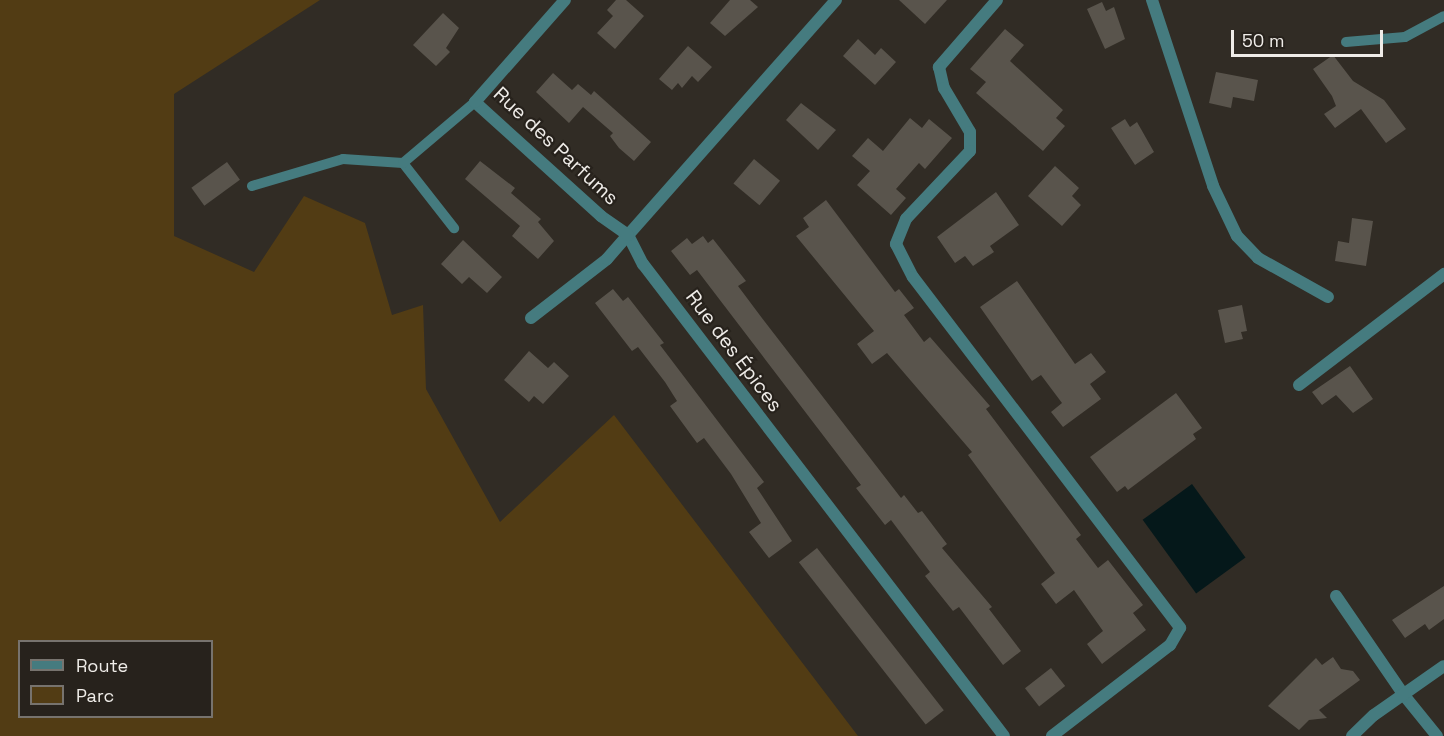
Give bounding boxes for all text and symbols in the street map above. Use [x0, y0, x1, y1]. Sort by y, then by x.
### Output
scale bar [1234, 18, 1386, 56]
text: 50 m [1242, 29, 1284, 52]
street label: Rue des Parfums [489, 82, 623, 210]
street label: Rue des Épices [681, 286, 787, 416]
legend [18, 640, 213, 718]
text: Route [76, 654, 128, 677]
text: Parc [76, 684, 114, 707]

